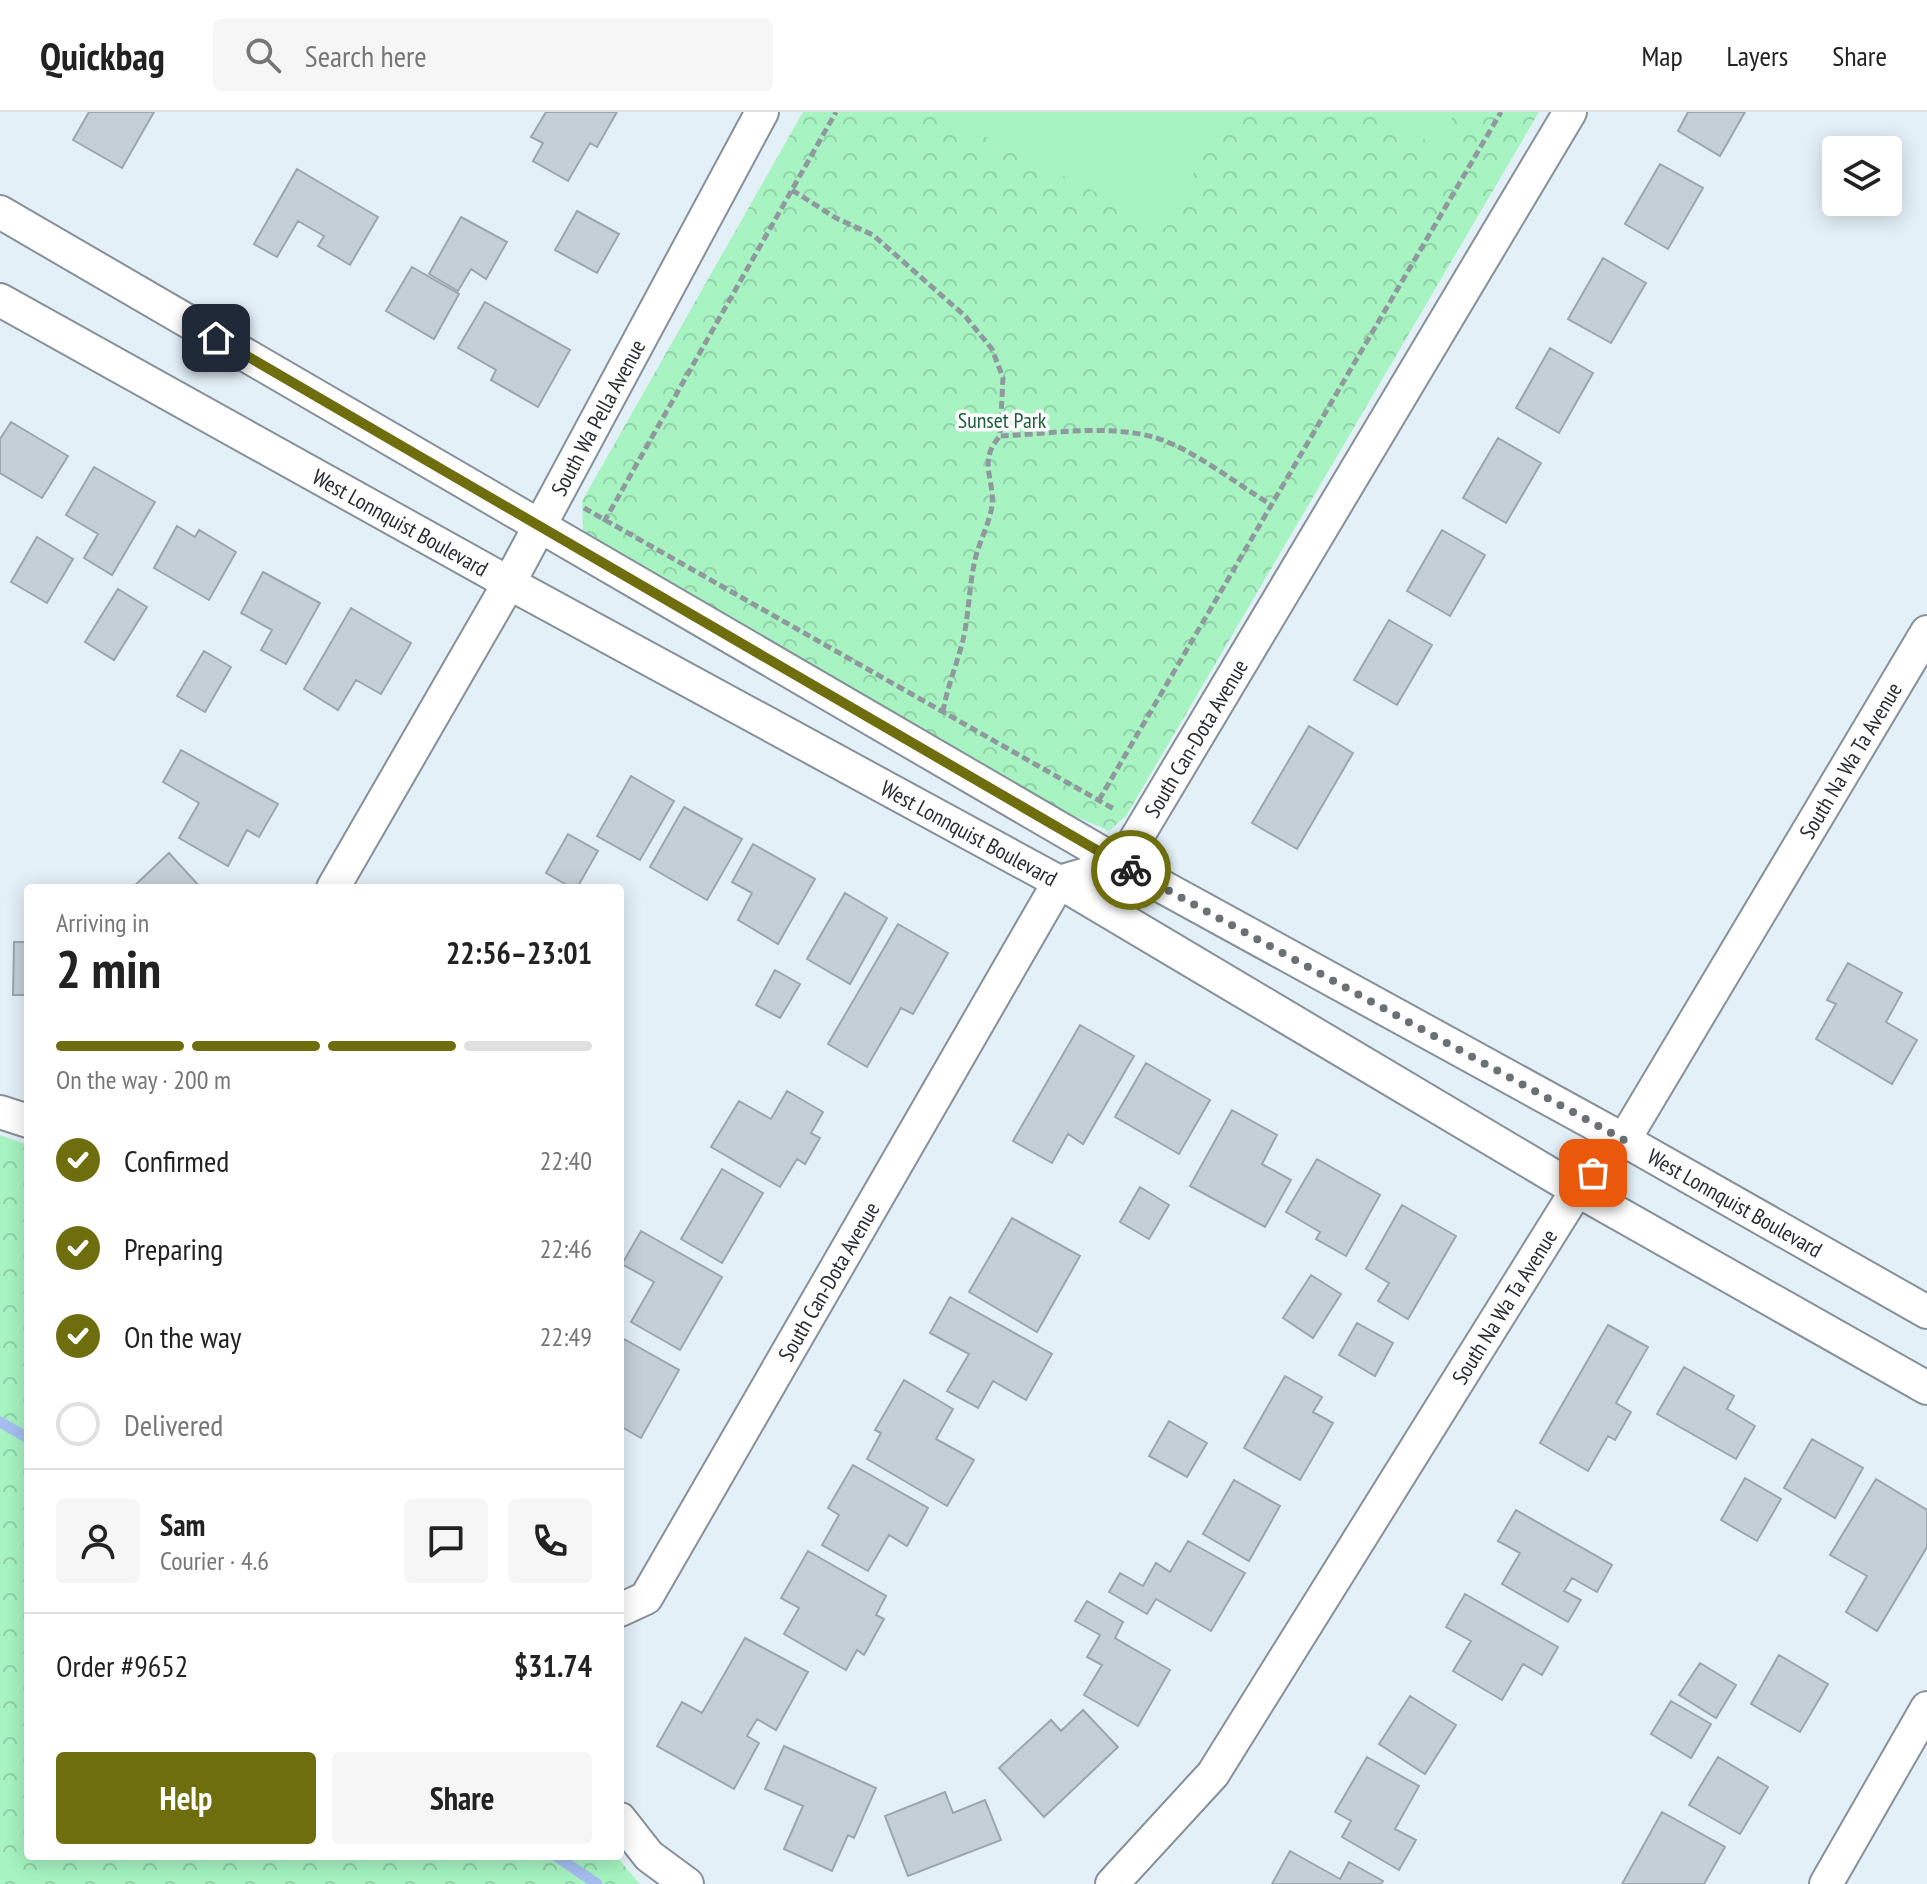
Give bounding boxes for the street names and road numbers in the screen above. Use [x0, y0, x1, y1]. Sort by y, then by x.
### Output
street label: South Wa Pella Avenue [545, 335, 651, 500]
street label: West Lonnquist Boulevard [308, 463, 493, 583]
street label: South Can-Dota Avenue [1138, 654, 1254, 823]
street label: South Na Wa Ta Avenue [1793, 677, 1908, 844]
street label: West Lonnquist Boulevard [876, 774, 1062, 892]
street label: West Lonnquist Boulevard [1642, 1142, 1827, 1264]
street label: South Can-Dota Avenue [772, 1197, 885, 1366]
street label: South Na Wa Ta Avenue [1445, 1224, 1563, 1389]

